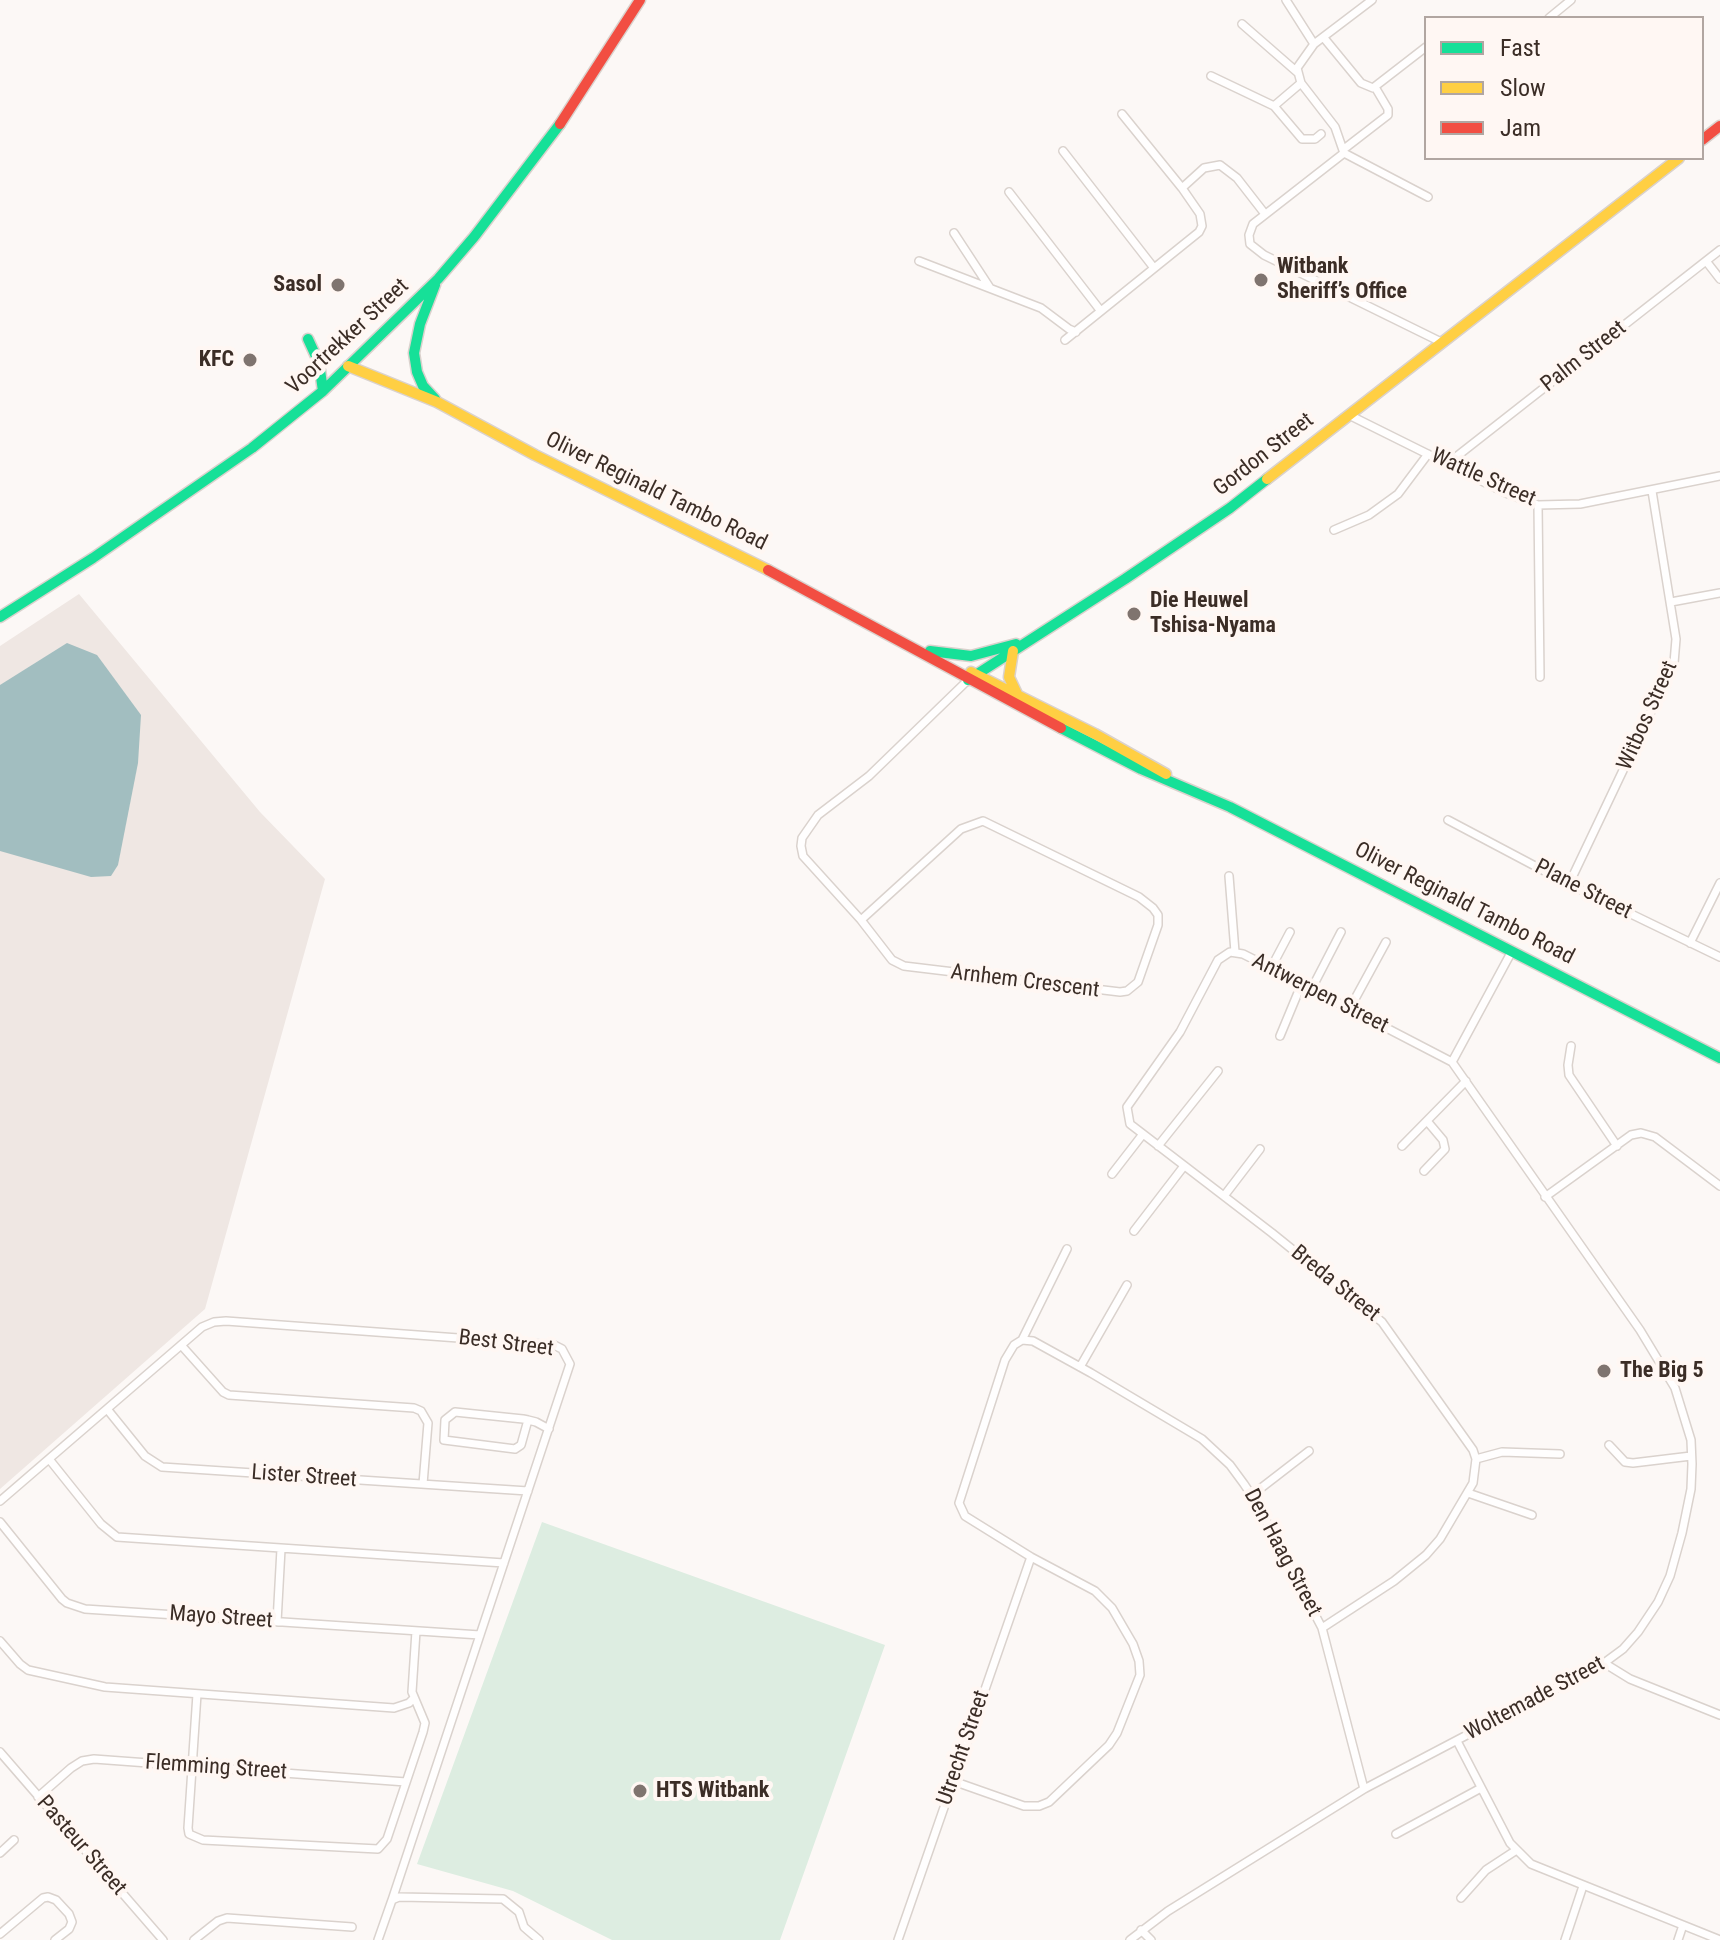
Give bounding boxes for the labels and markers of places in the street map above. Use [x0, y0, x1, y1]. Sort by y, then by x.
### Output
place label: Witbank Sheriff’s Office [1277, 254, 1407, 306]
marker: Witbank Sheriff’s Office [1252, 271, 1270, 289]
place label: Sasol [273, 272, 322, 298]
marker: Sasol [329, 276, 347, 294]
place label: KFC [199, 347, 234, 373]
marker: KFC [241, 351, 259, 369]
place label: Die Heuwel Tshisa-Nyama [1150, 588, 1276, 640]
marker: Die Heuwel Tshisa-Nyama [1125, 605, 1143, 623]
place label: The Big 5 [1620, 1358, 1704, 1384]
marker: The Big 5 [1595, 1362, 1613, 1380]
place label: HTS Witbank [656, 1778, 769, 1804]
marker: HTS Witbank [631, 1782, 649, 1800]

